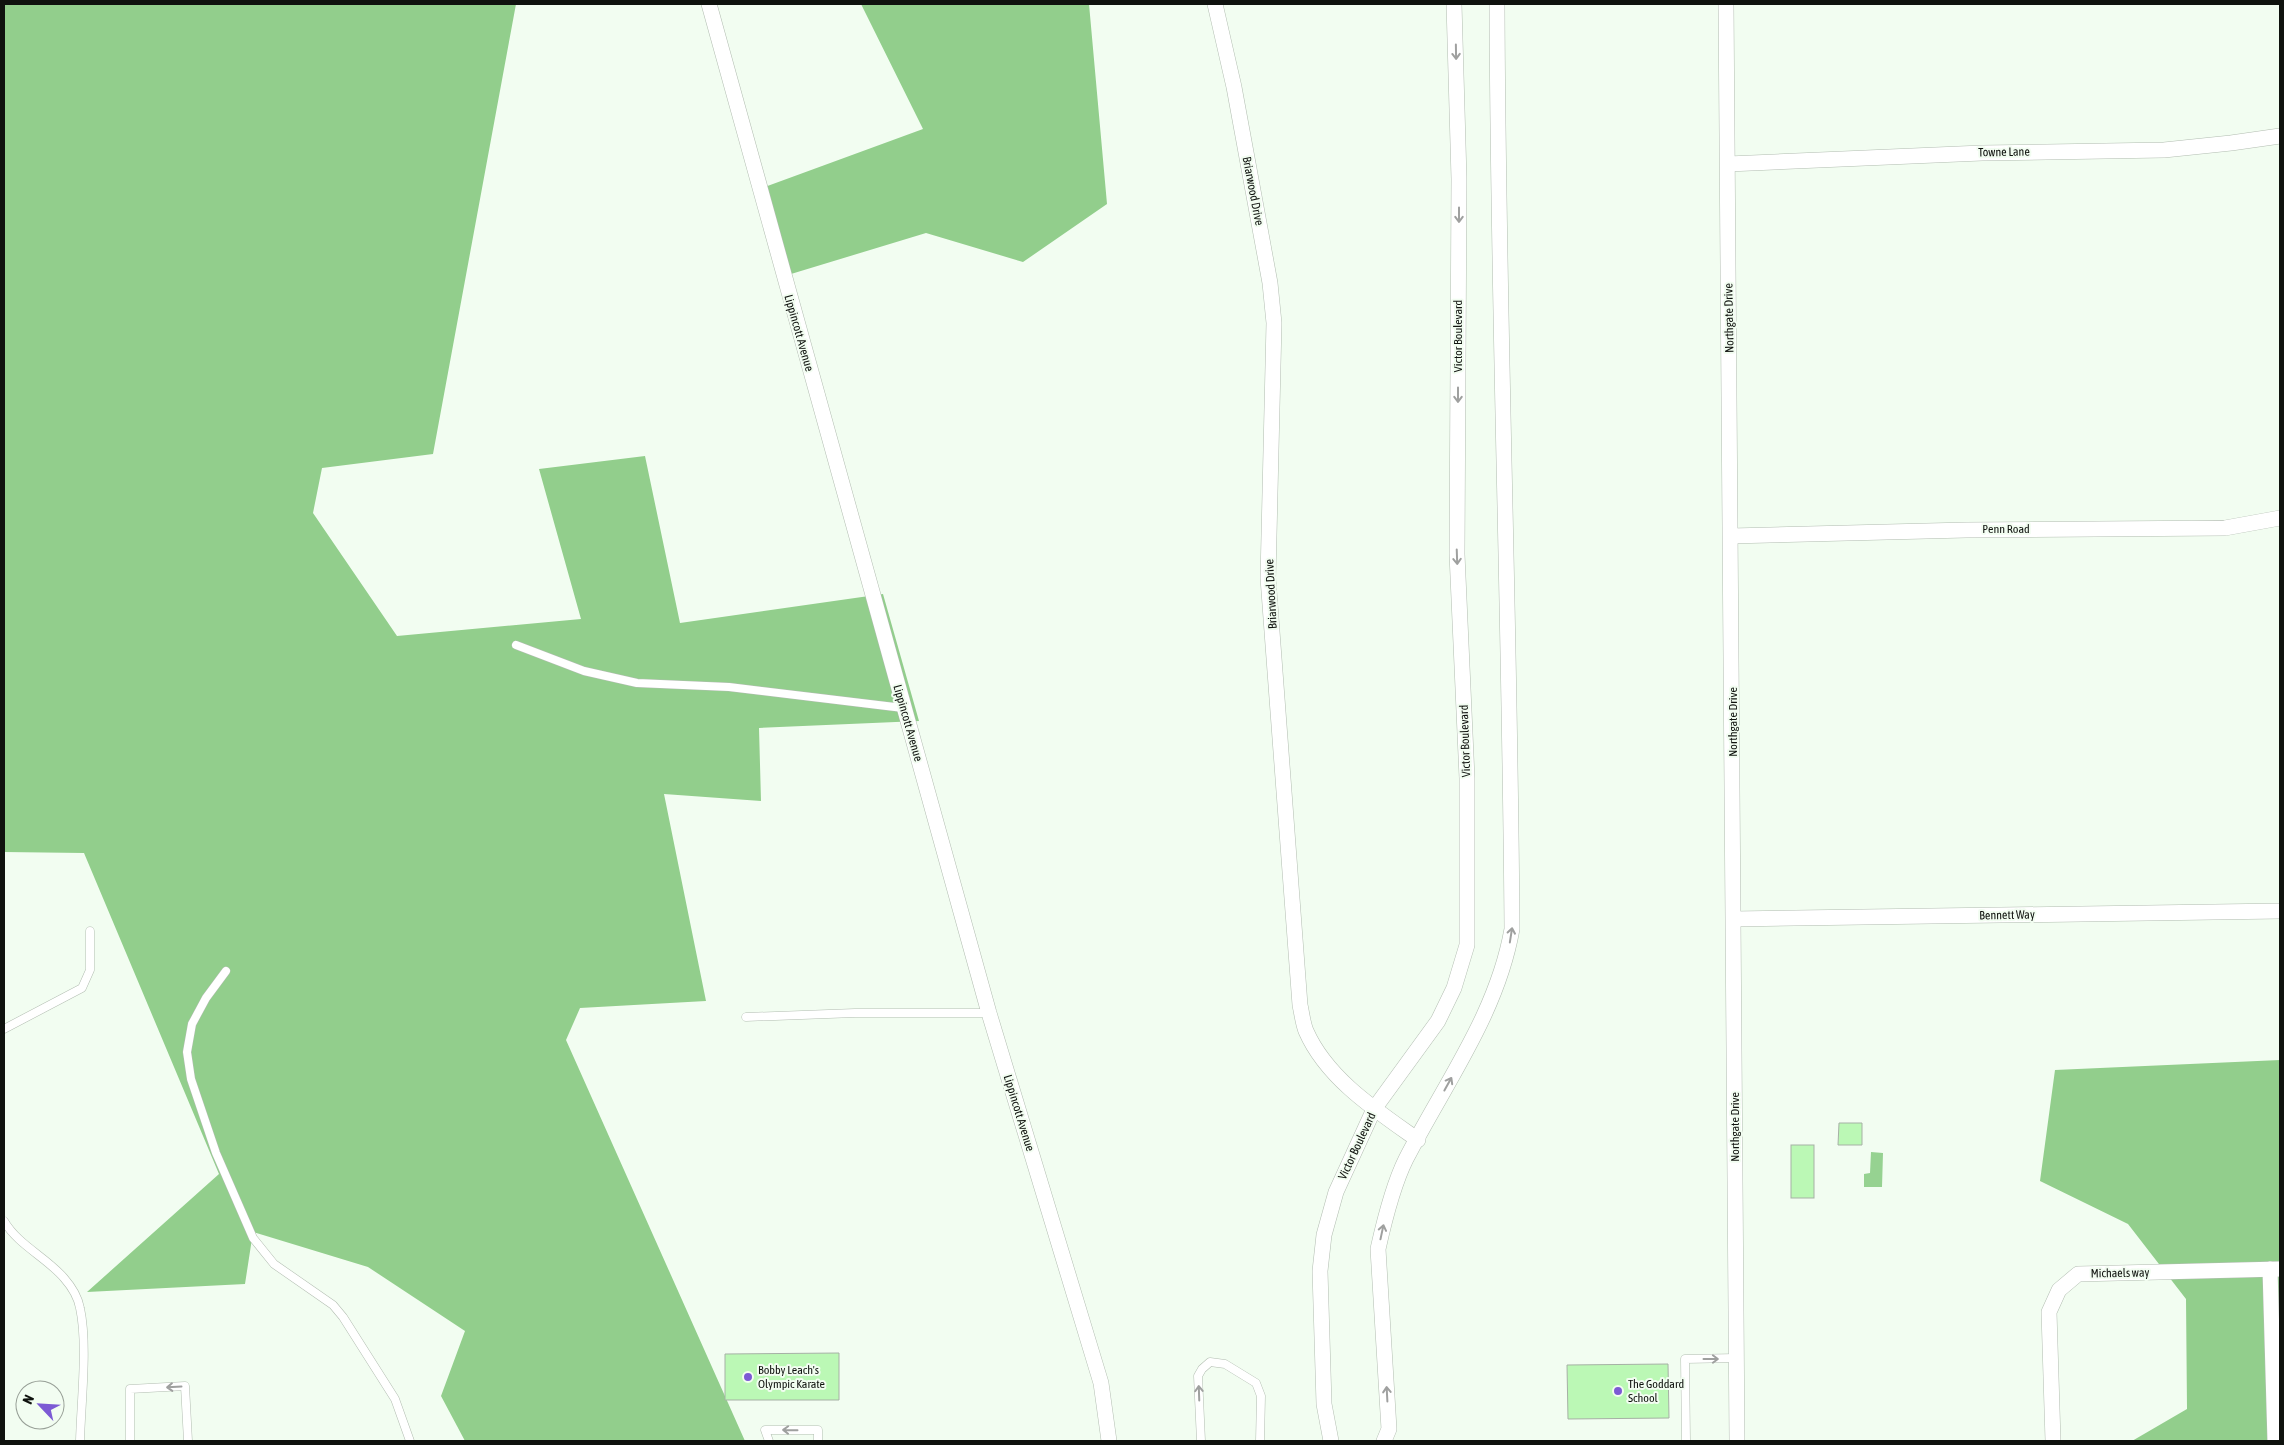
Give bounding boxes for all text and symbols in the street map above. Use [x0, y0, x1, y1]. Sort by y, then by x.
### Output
one-way arrow [1451, 44, 1460, 60]
street label: Towne Lane [1978, 145, 2030, 159]
street label: Briarwood Drive [1239, 155, 1267, 227]
one-way arrow [1454, 206, 1464, 223]
street label: Northgate Drive [1721, 283, 1737, 353]
street label: Lippincott Avenue [781, 293, 817, 373]
street label: Victor Boulevard [1451, 300, 1465, 372]
one-way arrow [1453, 386, 1463, 403]
street label: Penn Road [1982, 522, 2030, 536]
one-way arrow [1452, 549, 1462, 565]
street label: Briarwood Drive [1262, 559, 1280, 629]
street label: Lippincott Avenue [890, 683, 926, 763]
street label: Northgate Drive [1726, 687, 1740, 757]
street label: Victor Boulevard [1457, 705, 1473, 777]
street label: Bennett Way [1979, 908, 2035, 922]
one-way arrow [1506, 928, 1516, 944]
street label: Lippincott Avenue [1001, 1073, 1037, 1153]
one-way arrow [1444, 1078, 1454, 1092]
street label: Northgate Drive [1728, 1092, 1742, 1162]
street label: Victor Boulevard [1335, 1110, 1379, 1182]
one-way arrow [1378, 1224, 1387, 1240]
street label: Michaels way [2091, 1265, 2150, 1281]
one-way arrow [1703, 1354, 1719, 1363]
place label: Bobby Leach's Olympic Karate [758, 1363, 825, 1391]
marker: Bobby Leach's Olympic Karate [742, 1371, 754, 1383]
place label: The Goddard School [1628, 1377, 1684, 1405]
north arrow [15, 1380, 65, 1430]
one-way arrow [166, 1382, 182, 1392]
one-way arrow [1194, 1385, 1204, 1401]
marker: The Goddard School [1612, 1385, 1624, 1397]
one-way arrow [1382, 1386, 1391, 1402]
text: N [19, 1392, 37, 1407]
one-way arrow [783, 1425, 799, 1435]

